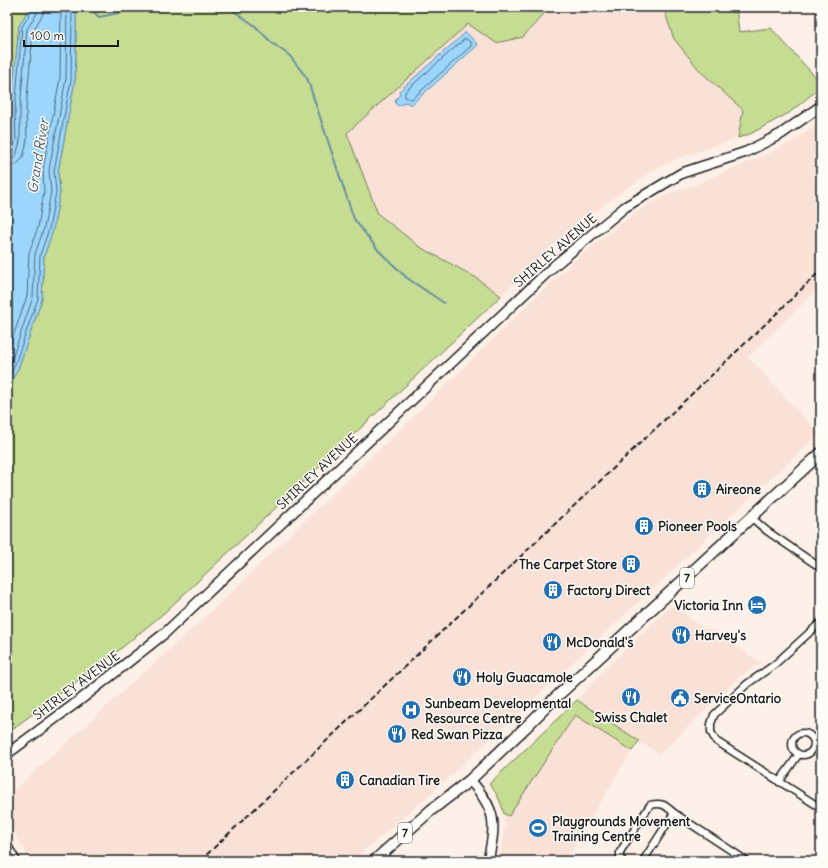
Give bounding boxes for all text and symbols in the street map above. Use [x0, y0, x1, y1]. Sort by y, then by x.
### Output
scale bar [24, 22, 118, 48]
text: 100 m [30, 28, 64, 43]
water label: Grand River [23, 115, 53, 195]
street label: SHIRLEY AVENUE [510, 209, 601, 291]
street label: SHIRLEY AVENUE [273, 429, 362, 513]
building icon: Aireone [691, 478, 713, 500]
place label: Aireone [716, 481, 761, 498]
building icon: Pioneer Pools [633, 515, 655, 537]
place label: Pioneer Pools [658, 518, 737, 535]
building icon: The Carpet Store [620, 553, 642, 575]
place label: The Carpet Store [519, 556, 617, 573]
road number: 7 [680, 568, 694, 588]
building icon: Factory Direct [542, 579, 564, 601]
place label: Factory Direct [567, 582, 651, 599]
hotel icon: Victoria Inn [746, 594, 768, 616]
place label: Victoria Inn [674, 597, 743, 614]
restaurant icon: Harvey's [670, 624, 692, 646]
place label: Harvey's [695, 627, 746, 644]
restaurant icon: McDonald's [541, 631, 563, 653]
place label: McDonald's [566, 634, 633, 651]
street label: SHIRLEY AVENUE [29, 647, 124, 724]
restaurant icon: Holy Guacamole [451, 666, 473, 688]
place label: Holy Guacamole [476, 669, 573, 686]
restaurant icon: Swiss Chalet [620, 686, 642, 708]
public building icon: ServiceOntario [669, 687, 691, 709]
place label: ServiceOntario [694, 690, 781, 707]
place label: Sunbeam Developmental Resource Centre [425, 695, 571, 727]
hospital icon: Sunbeam Developmental Resource Centre [400, 699, 422, 721]
place label: Swiss Chalet [595, 709, 668, 726]
restaurant icon: Red Swan Pizza [386, 723, 408, 745]
place label: Red Swan Pizza [411, 726, 503, 743]
building icon: Canadian Tire [334, 769, 356, 791]
place label: Canadian Tire [359, 772, 440, 789]
place label: Playgrounds Movement Training Centre [552, 813, 691, 845]
sports icon: Playgrounds Movement Training Centre [527, 817, 549, 839]
road number: 7 [398, 823, 412, 843]

